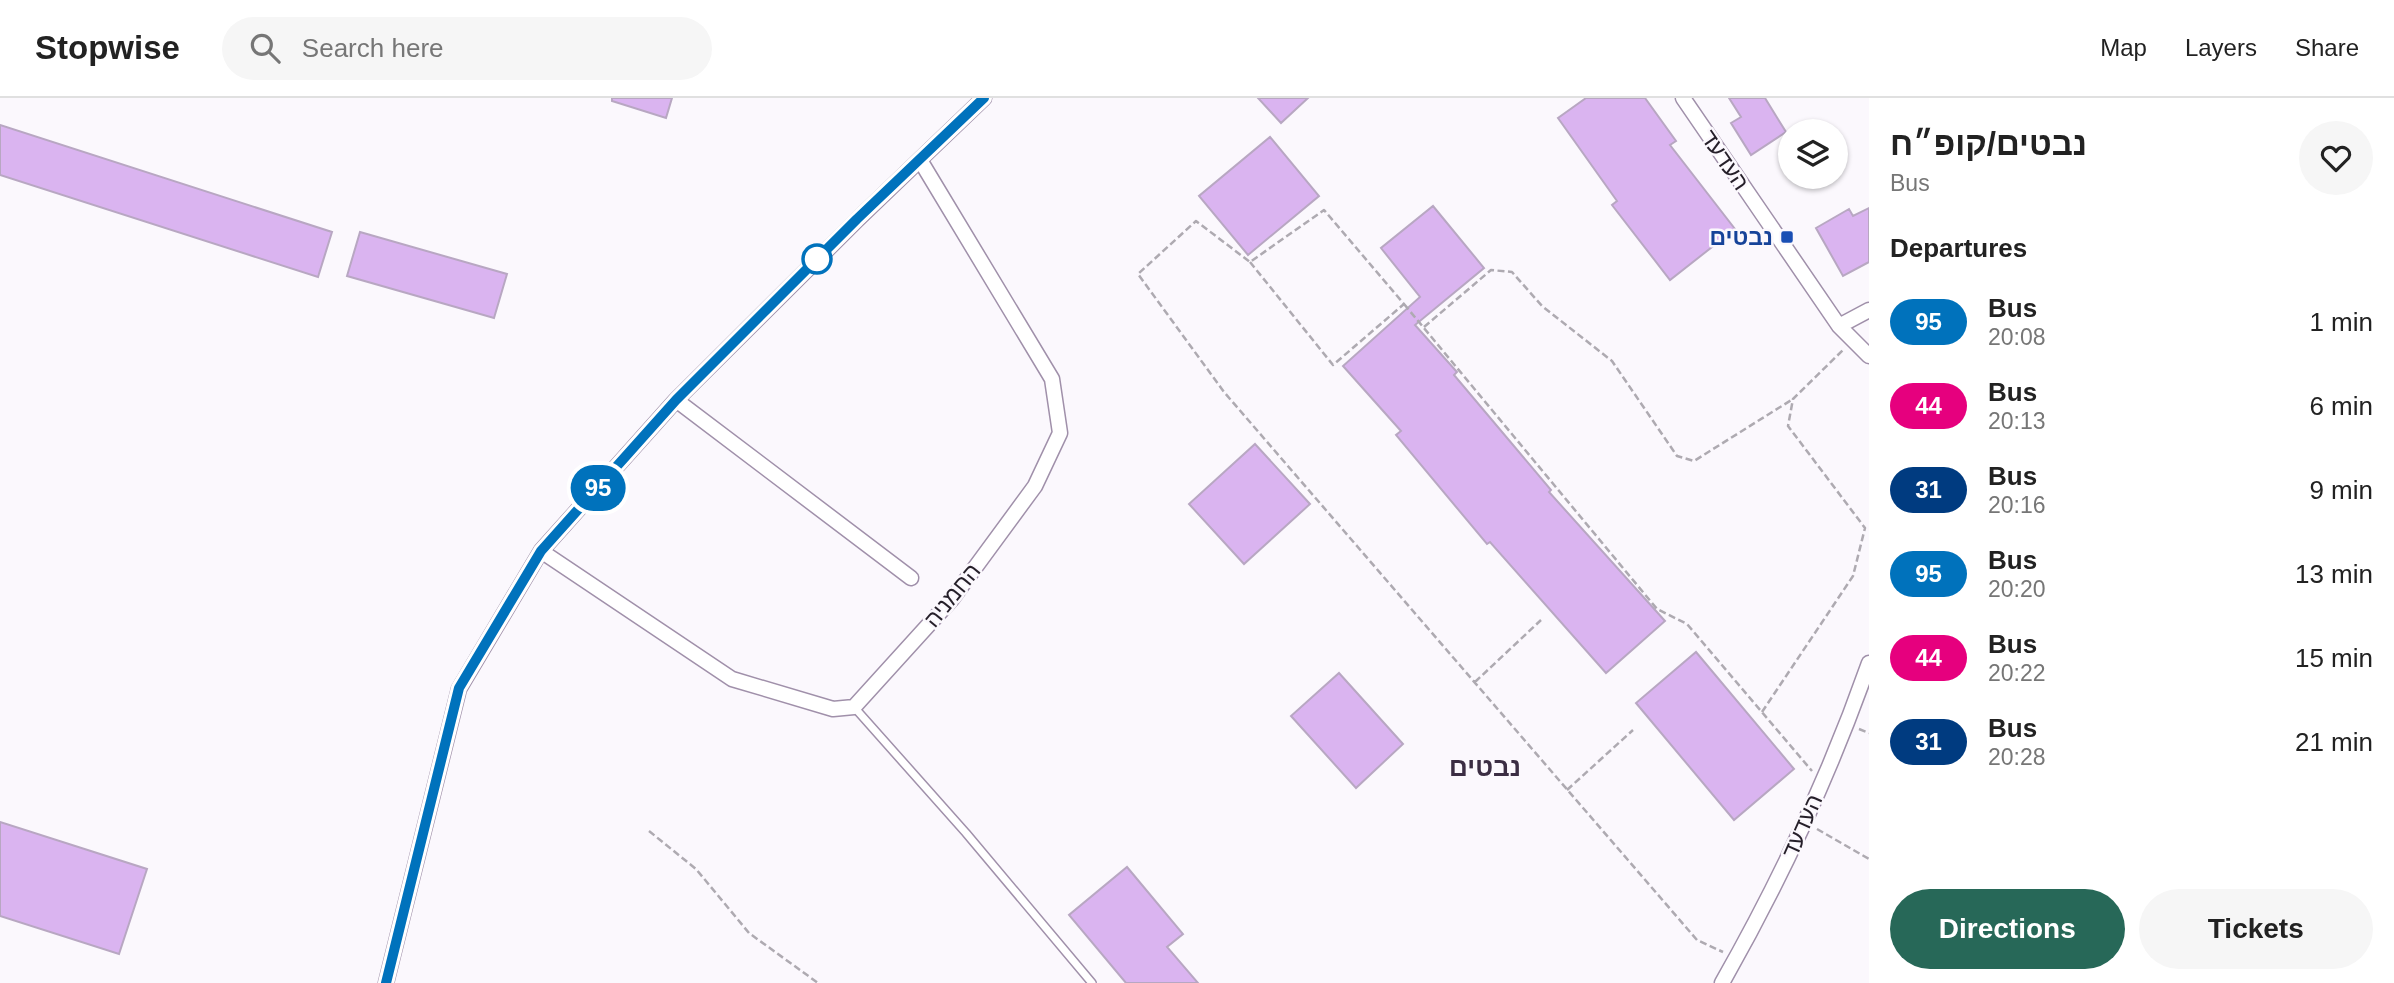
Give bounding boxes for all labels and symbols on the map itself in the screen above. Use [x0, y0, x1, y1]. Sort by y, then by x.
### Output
street label: העדעד [1696, 125, 1754, 195]
place label: נבטים [1709, 224, 1773, 250]
marker: נבטים [1779, 229, 1795, 245]
unlabelled marker [802, 244, 832, 274]
line badge: 95 [566, 465, 630, 511]
street label: החמניה [918, 558, 986, 632]
district label: נבטים [1449, 752, 1521, 782]
street label: העדעד [1777, 790, 1827, 862]

